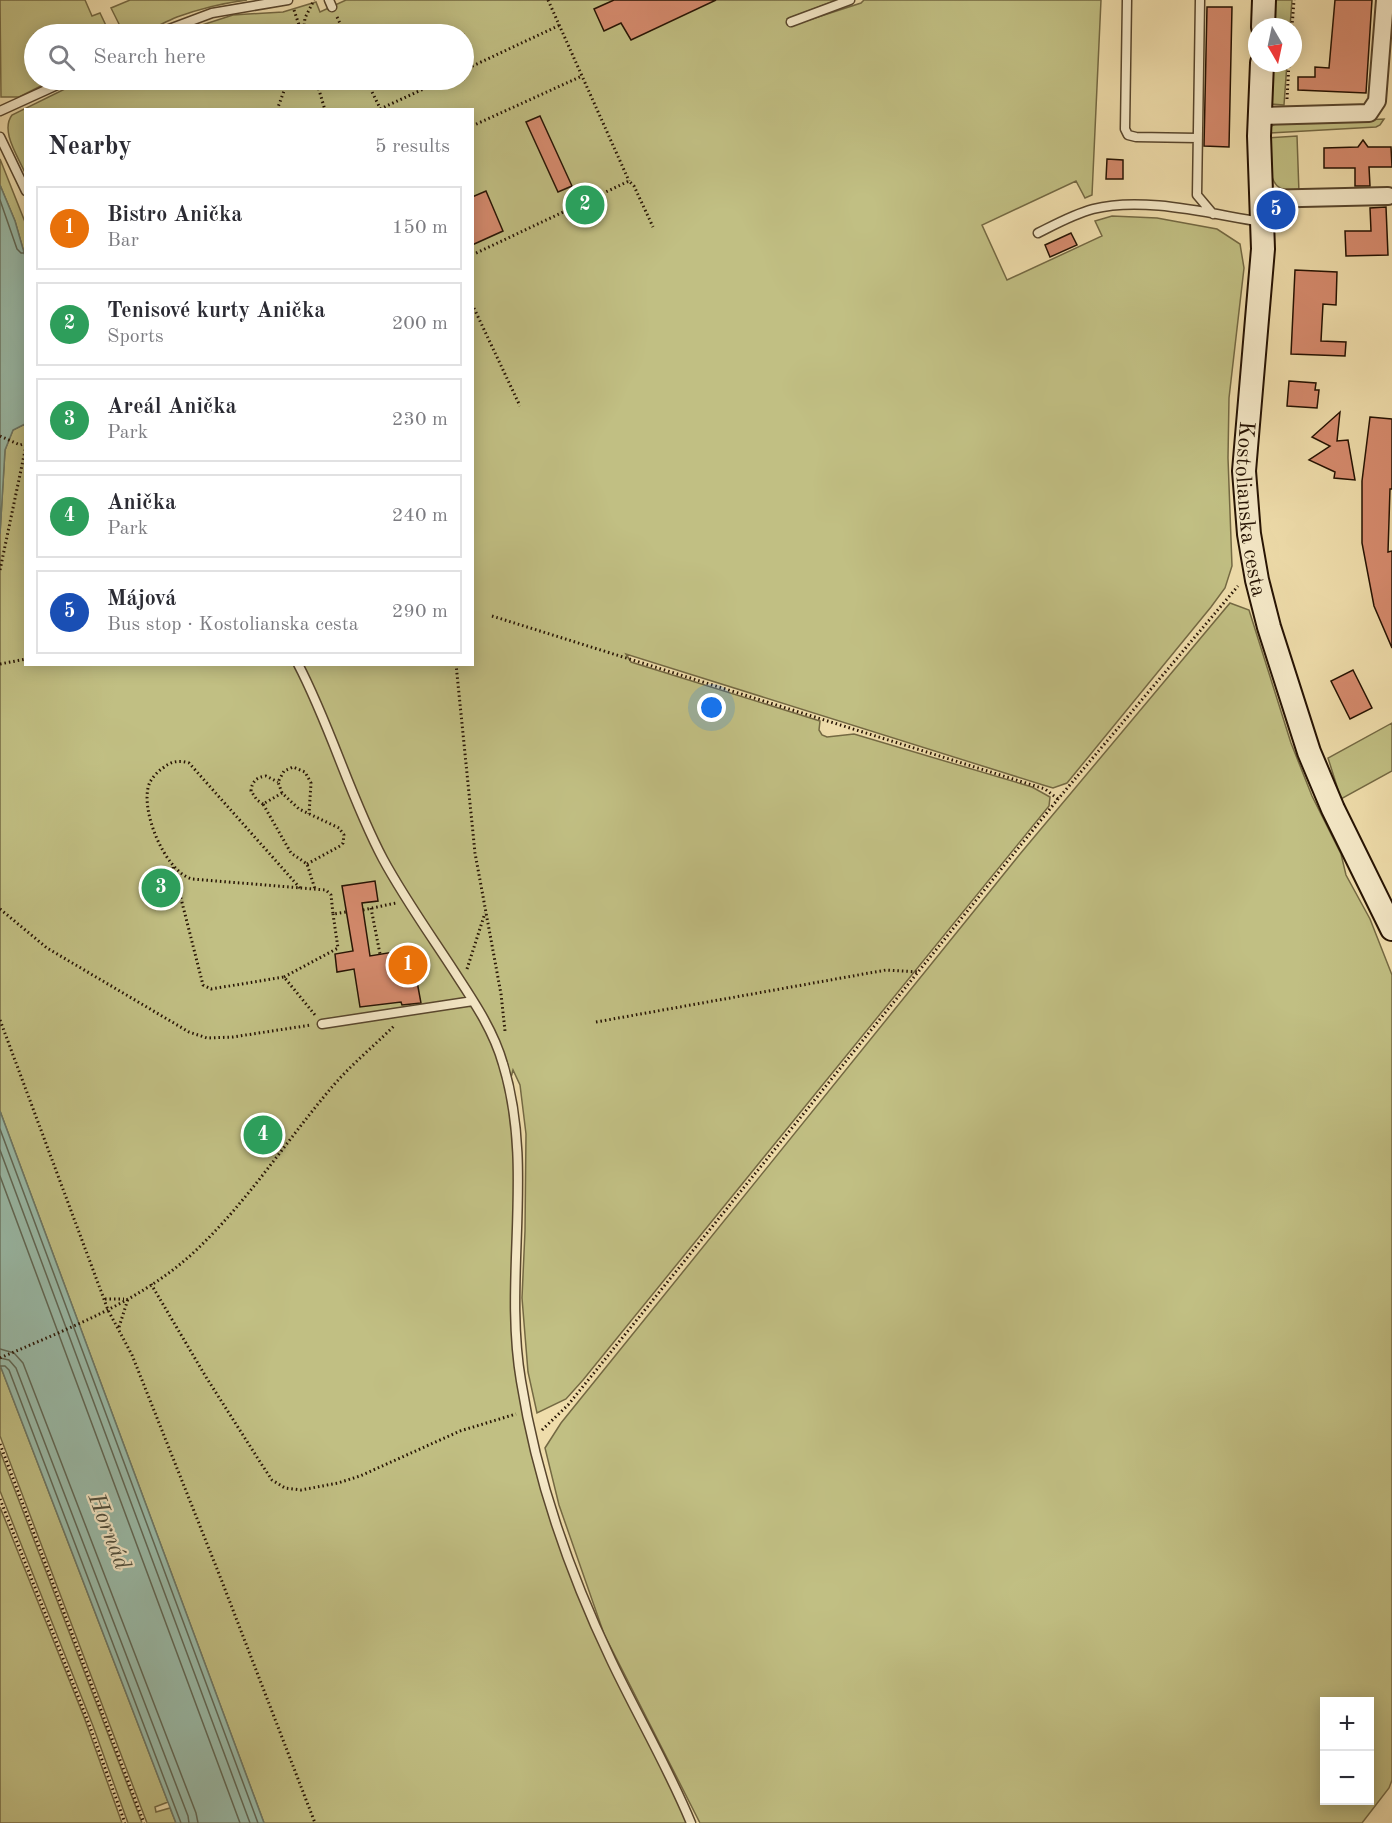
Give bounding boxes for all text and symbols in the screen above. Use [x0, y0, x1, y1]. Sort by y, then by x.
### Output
north arrow [1248, 18, 1302, 72]
search box [24, 24, 474, 90]
icon: search [45, 41, 78, 74]
text: Search here [93, 46, 206, 68]
text: Nearby [48, 134, 132, 160]
text: 5 results [375, 137, 450, 157]
pin: 2 [566, 182, 604, 228]
pin: 5 [1256, 188, 1296, 232]
text: Bistro Anička [107, 204, 243, 226]
text: 1 [64, 218, 75, 238]
text: 150 m [392, 218, 448, 238]
text: Bar [107, 231, 139, 251]
text: Tenisové kurty Anička [107, 300, 325, 322]
text: 2 [64, 314, 75, 334]
text: 200 m [392, 314, 448, 334]
text: Sports [107, 327, 164, 347]
text: Areál Anička [107, 396, 237, 418]
text: 3 [64, 410, 75, 430]
text: 230 m [392, 410, 448, 430]
street label: Kostolianska cesta [1231, 420, 1270, 599]
text: Park [107, 423, 148, 443]
text: Anička [107, 492, 176, 514]
text: 4 [64, 506, 75, 526]
text: 240 m [392, 506, 448, 526]
text: Park [107, 519, 148, 539]
text: Májová [107, 588, 176, 610]
text: 5 [64, 602, 75, 622]
text: 290 m [392, 602, 448, 622]
text: Bus stop · Kostolianska cesta [107, 615, 359, 635]
your location [697, 693, 726, 722]
pin: 3 [142, 866, 180, 910]
pin: 1 [388, 942, 428, 988]
pin: 4 [244, 1112, 282, 1158]
water label: Hornád [82, 1489, 134, 1574]
map controls [1320, 1697, 1374, 1805]
button: + [1320, 1697, 1374, 1751]
button: − [1320, 1751, 1374, 1805]

